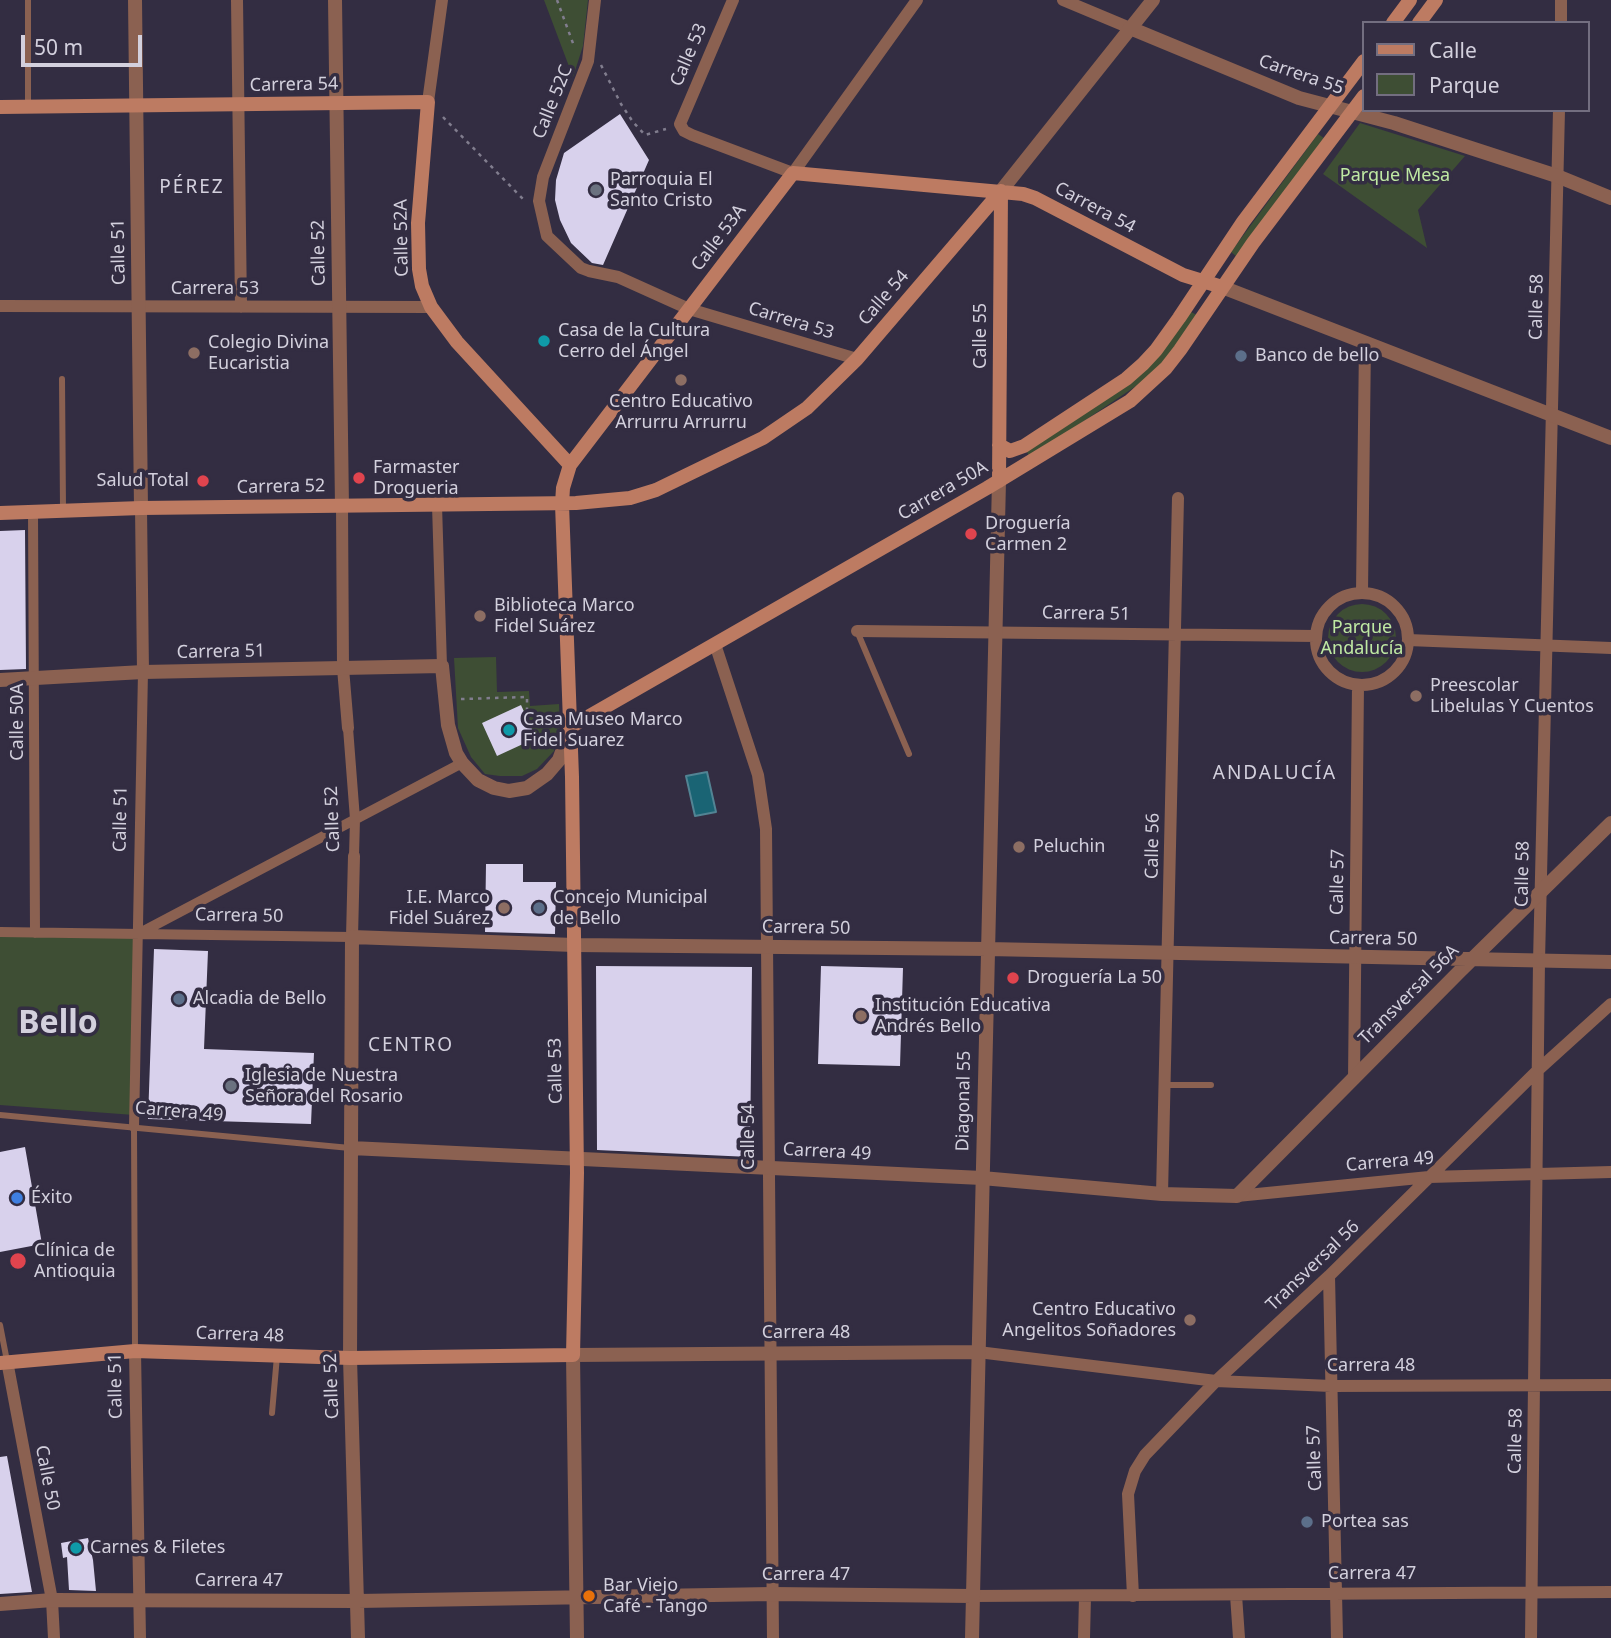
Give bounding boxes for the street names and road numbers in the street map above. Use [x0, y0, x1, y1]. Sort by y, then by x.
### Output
street label: Calle 53 [666, 20, 712, 90]
street label: Carrera 55 [1256, 50, 1346, 100]
street label: Calle 52C [528, 62, 578, 142]
street label: Carrera 54 [250, 73, 338, 97]
street label: Carrera 54 [1051, 178, 1139, 238]
street label: Calle 52A [391, 199, 413, 277]
street label: Calle 53A [687, 200, 751, 276]
street label: Calle 51 [108, 219, 130, 285]
street label: Calle 52 [308, 220, 330, 286]
street label: Calle 54 [854, 266, 914, 330]
street label: Calle 58 [1526, 274, 1548, 340]
street label: Carrera 53 [171, 278, 259, 300]
street label: Carrera 53 [745, 298, 837, 344]
street label: Calle 55 [970, 303, 992, 369]
street label: Carrera 50A [894, 457, 992, 525]
street label: Carrera 52 [237, 475, 325, 499]
street label: Carrera 51 [1042, 602, 1130, 626]
street label: Carrera 51 [177, 640, 265, 664]
street label: Calle 50A [7, 683, 29, 761]
street label: Calle 51 [110, 786, 132, 852]
street label: Calle 52 [321, 786, 345, 852]
street label: Calle 56 [1142, 813, 1164, 879]
street label: Calle 58 [1512, 841, 1534, 907]
street label: Calle 57 [1327, 849, 1349, 915]
street label: Carrera 50 [195, 904, 283, 928]
street label: Carrera 50 [762, 916, 850, 940]
street label: Carrera 50 [1329, 927, 1417, 951]
street label: Transversal 56A [1354, 940, 1464, 1050]
street label: Calle 53 [545, 1038, 567, 1104]
street label: Diagonal 55 [952, 1050, 976, 1152]
street label: Carrera 49 [134, 1097, 224, 1127]
street label: Calle 54 [738, 1104, 760, 1170]
street label: Carrera 49 [782, 1139, 872, 1165]
street label: Carrera 49 [1345, 1147, 1435, 1177]
street label: Transversal 56 [1262, 1216, 1364, 1316]
street label: Carrera 48 [762, 1322, 850, 1344]
street label: Carrera 48 [195, 1323, 285, 1347]
street label: Calle 51 [105, 1353, 127, 1419]
street label: Calle 52 [320, 1353, 344, 1419]
street label: Carrera 48 [1327, 1355, 1415, 1377]
street label: Calle 58 [1505, 1408, 1527, 1474]
street label: Calle 57 [1303, 1425, 1327, 1491]
street label: Calle 50 [30, 1443, 64, 1513]
street label: Carrera 47 [1328, 1563, 1416, 1585]
street label: Carrera 47 [762, 1564, 850, 1586]
street label: Carrera 47 [195, 1570, 283, 1592]

